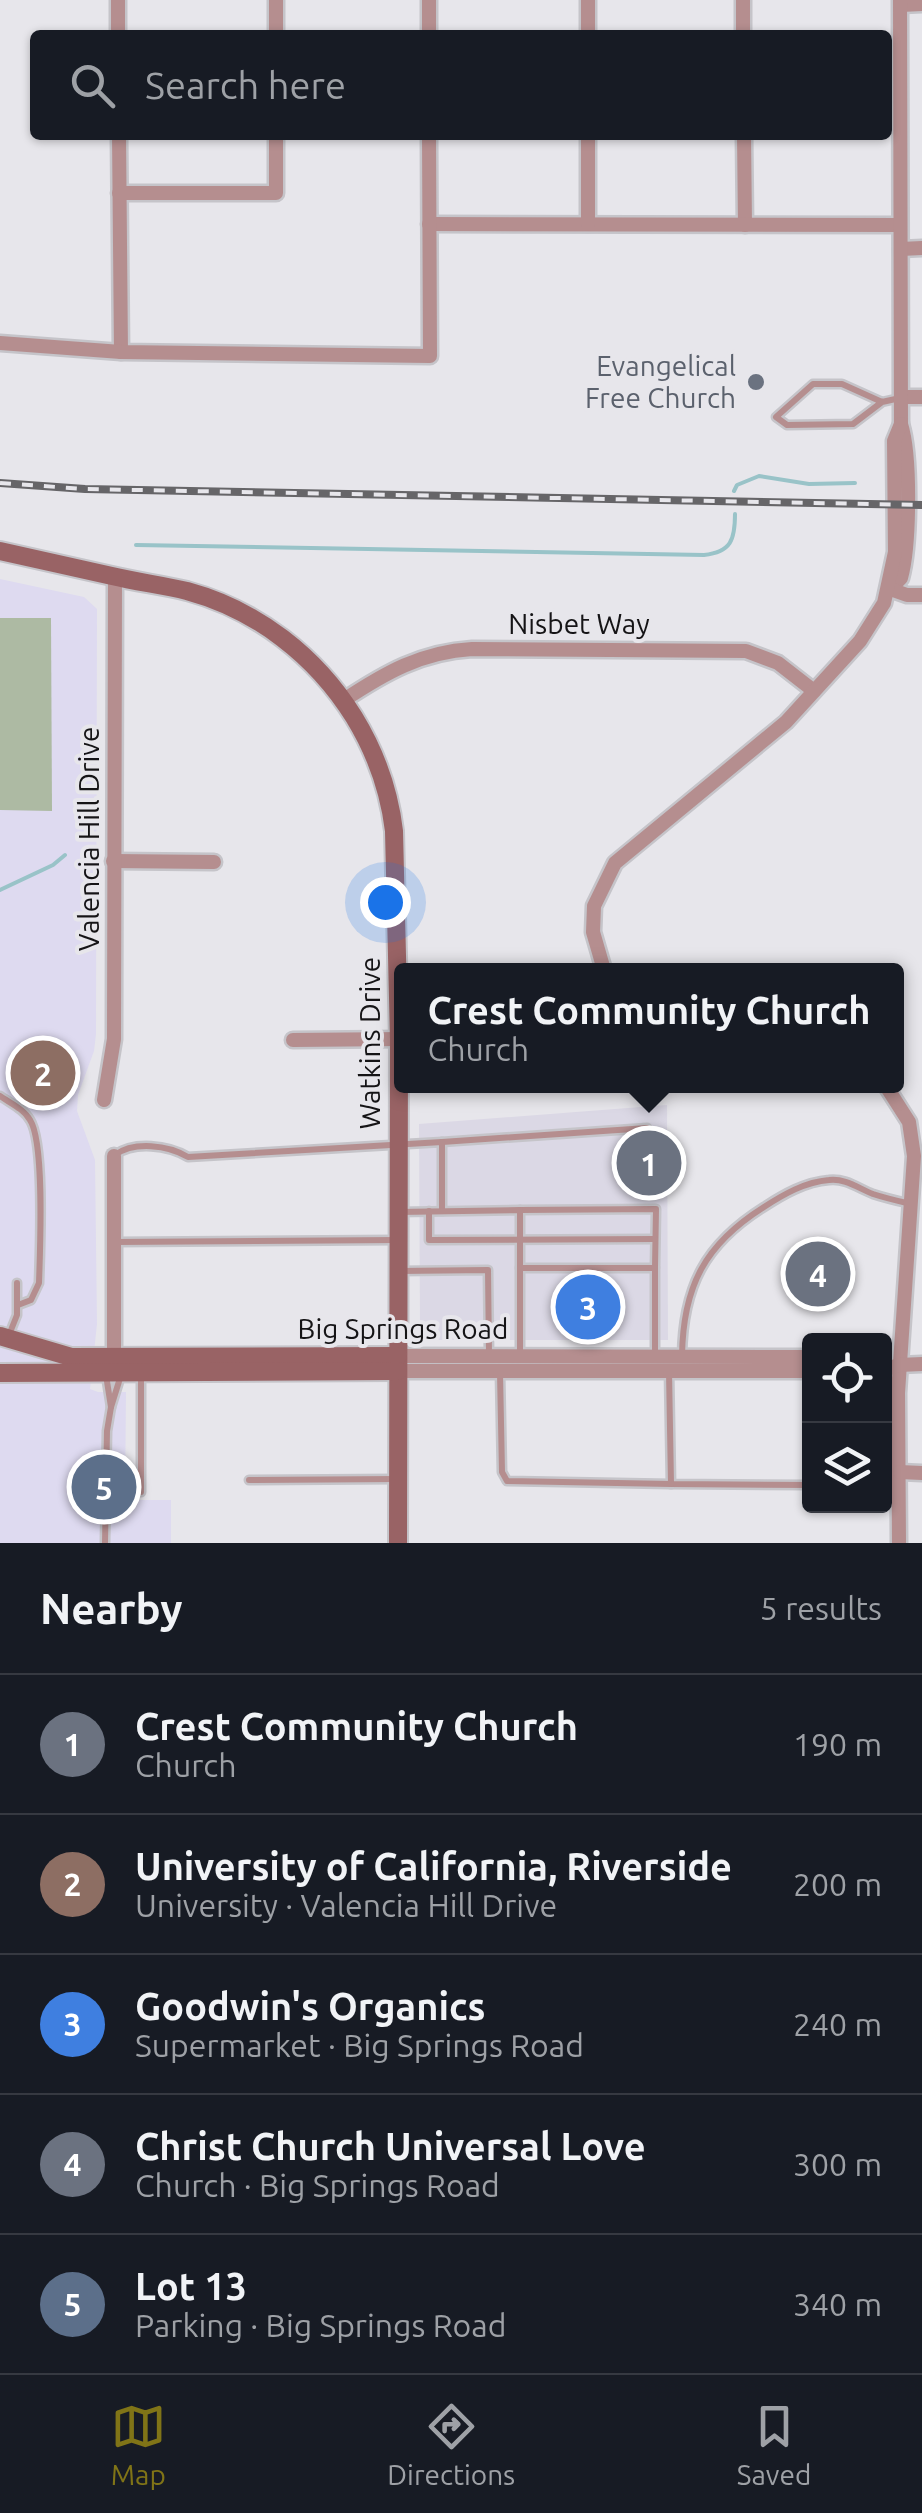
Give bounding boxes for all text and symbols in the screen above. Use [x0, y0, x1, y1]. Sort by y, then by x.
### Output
search box [30, 30, 892, 140]
icon: search [65, 58, 120, 113]
text: Search here [145, 64, 346, 106]
place label: Evangelical Free Church [585, 350, 736, 413]
marker: Evangelical Free Church [745, 371, 767, 393]
street label: Nisbet Way [508, 608, 650, 639]
street label: Valencia Hill Drive [73, 727, 104, 951]
your location [360, 877, 411, 928]
street label: Watkins Drive [354, 957, 385, 1129]
popup [394, 963, 904, 1093]
text: Crest Community Church [428, 989, 870, 1031]
text: Church [428, 1031, 529, 1067]
pin: 2 [10, 1036, 76, 1110]
pin: 1 [616, 1126, 682, 1200]
pin: 4 [786, 1236, 850, 1312]
pin: 3 [556, 1270, 620, 1344]
street label: Big Springs Road [298, 1313, 508, 1344]
map controls [802, 1333, 892, 1513]
button: locate [802, 1333, 892, 1423]
button: layers [802, 1423, 892, 1513]
pin: 5 [72, 1450, 136, 1524]
text: Nearby [40, 1585, 183, 1632]
text: 5 results [760, 1590, 882, 1626]
text: Crest Community Church [135, 1705, 578, 1747]
text: 1 [63, 1726, 82, 1762]
text: 190 m [793, 1726, 882, 1762]
text: Church [135, 1747, 236, 1783]
text: University of California, Riverside [135, 1845, 732, 1887]
text: 2 [63, 1866, 82, 1902]
text: 200 m [793, 1866, 882, 1902]
text: University · Valencia Hill Drive [135, 1887, 557, 1923]
text: Goodwin's Organics [135, 1985, 486, 2027]
text: 3 [63, 2006, 82, 2042]
text: 240 m [793, 2006, 882, 2042]
text: Supermarket · Big Springs Road [135, 2027, 584, 2063]
text: Christ Church Universal Love [135, 2125, 646, 2167]
text: 4 [63, 2146, 82, 2182]
text: 300 m [793, 2146, 882, 2182]
text: Church · Big Springs Road [135, 2167, 500, 2203]
text: Lot 13 [135, 2265, 247, 2307]
text: 5 [63, 2286, 82, 2322]
text: 340 m [793, 2286, 882, 2322]
text: Parking · Big Springs Road [135, 2307, 506, 2343]
tab: Map [111, 2399, 166, 2490]
tab: Directions [387, 2399, 515, 2490]
tab: Saved [737, 2399, 811, 2490]

